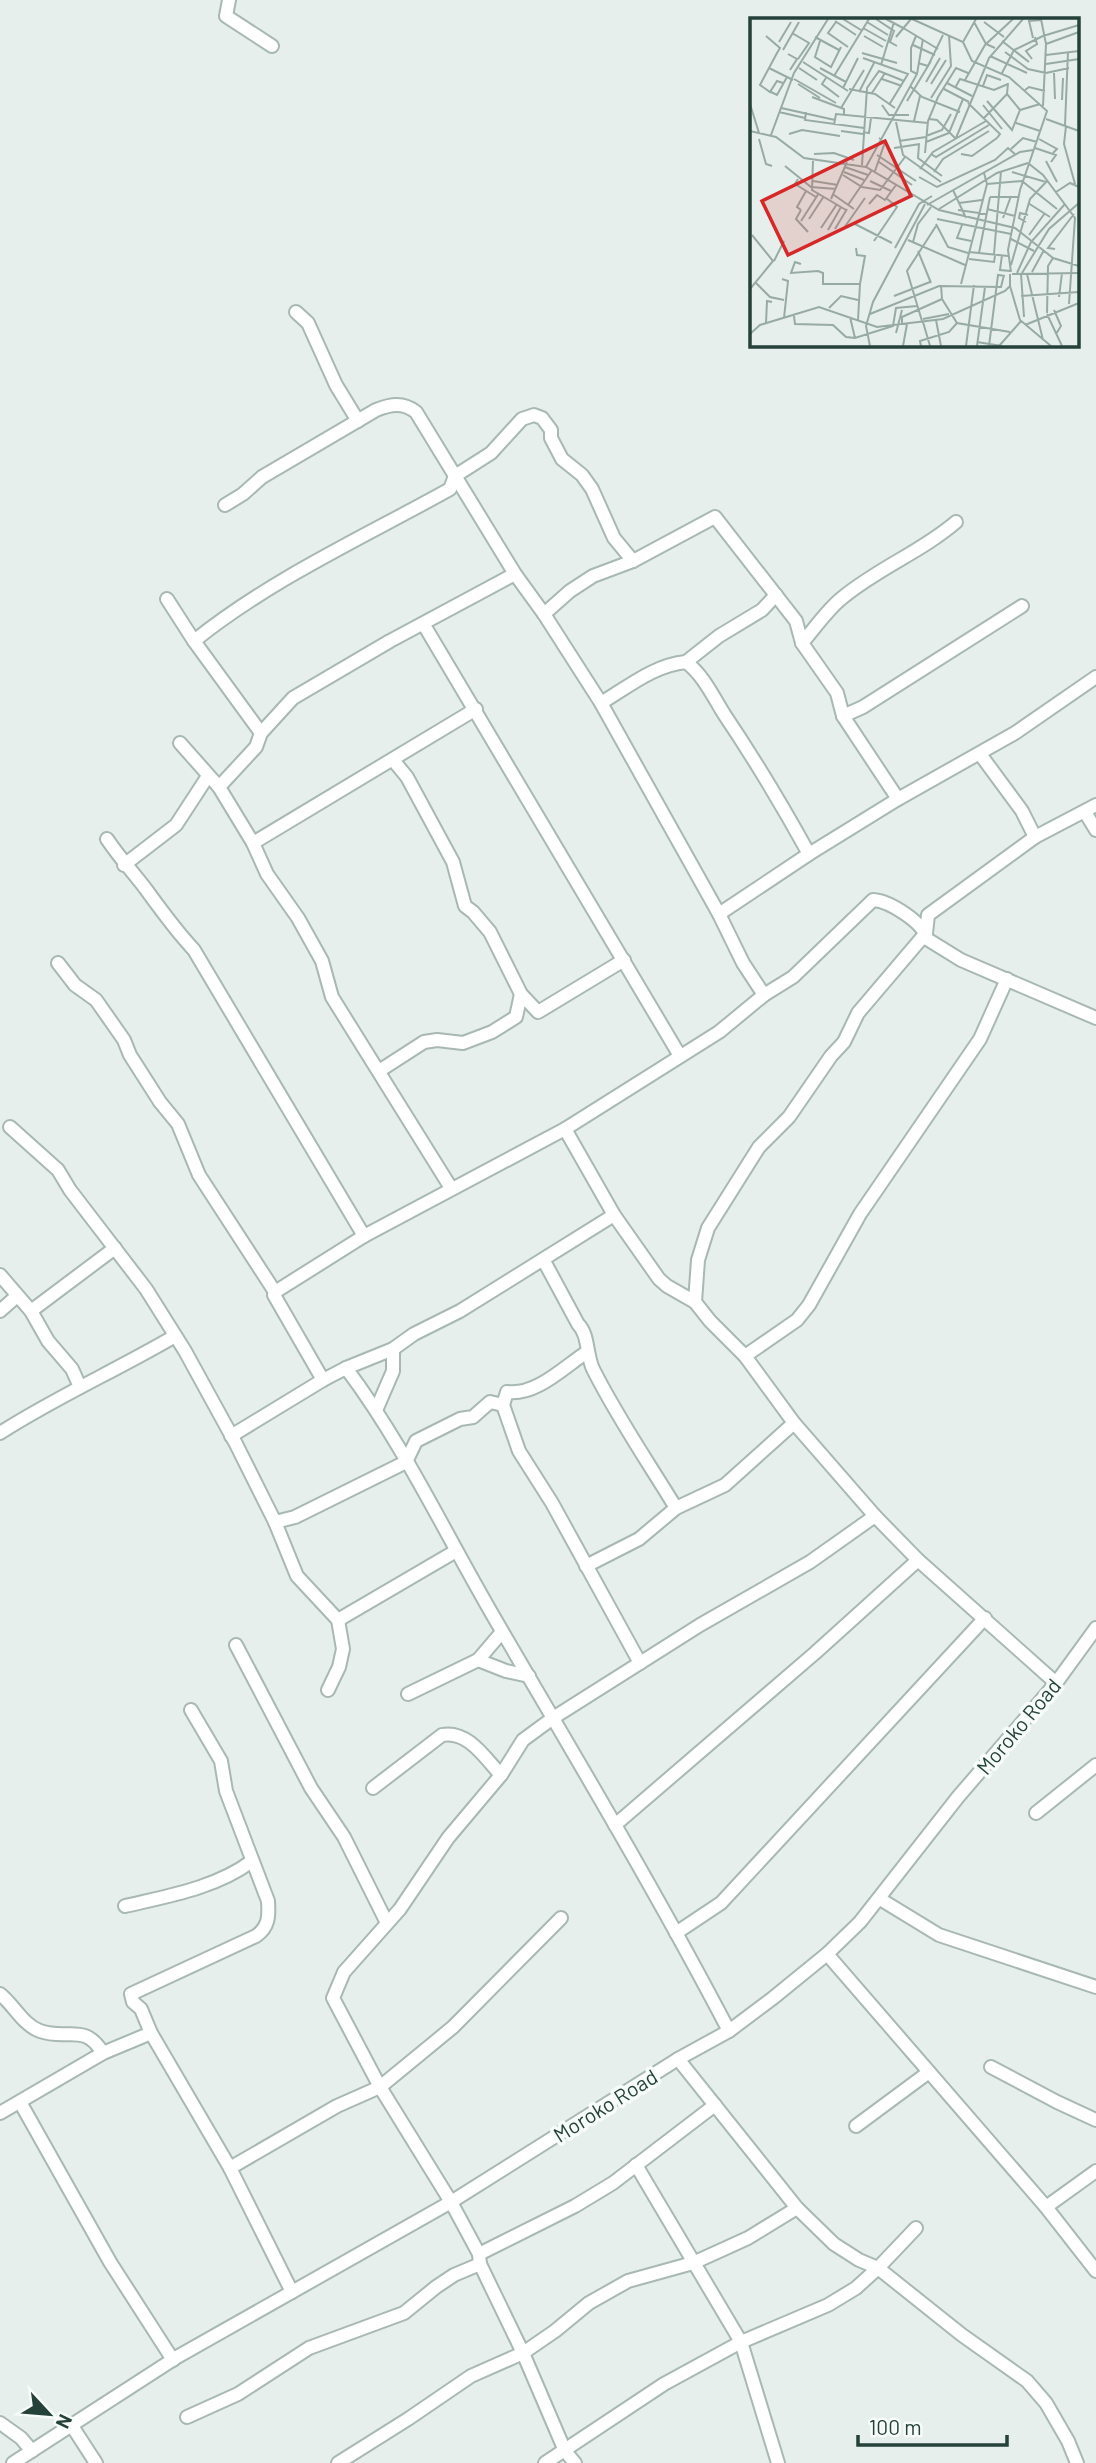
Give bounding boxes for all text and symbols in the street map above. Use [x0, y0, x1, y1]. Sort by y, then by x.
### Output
inset map [750, 18, 1078, 346]
street label: Moroko Road [971, 1673, 1065, 1779]
street label: Moroko Road [548, 2063, 662, 2147]
north arrow [14, 2379, 84, 2449]
scale bar [858, 2404, 1007, 2448]
text: N [52, 2411, 78, 2432]
text: 100 m [869, 2414, 922, 2439]

